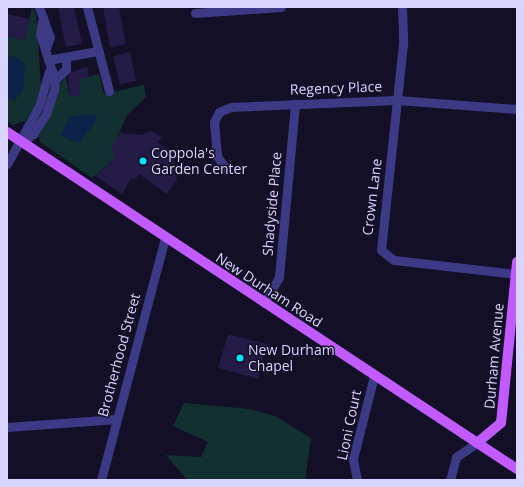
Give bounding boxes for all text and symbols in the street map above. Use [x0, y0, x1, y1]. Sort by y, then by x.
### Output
street label: Regency Place [290, 78, 382, 98]
place label: Coppola's Garden Center [151, 145, 247, 178]
street label: Shadyside Place [259, 151, 285, 257]
marker: Coppola's Garden Center [138, 156, 148, 166]
street label: Crown Lane [359, 157, 385, 237]
street label: New Durham Road [213, 249, 325, 331]
street label: Brotherhood Street [94, 291, 144, 419]
street label: Durham Avenue [481, 302, 507, 410]
place label: New Durham Chapel [248, 342, 335, 374]
marker: New Durham Chapel [235, 353, 245, 363]
street label: Lioni Court [333, 388, 365, 462]

